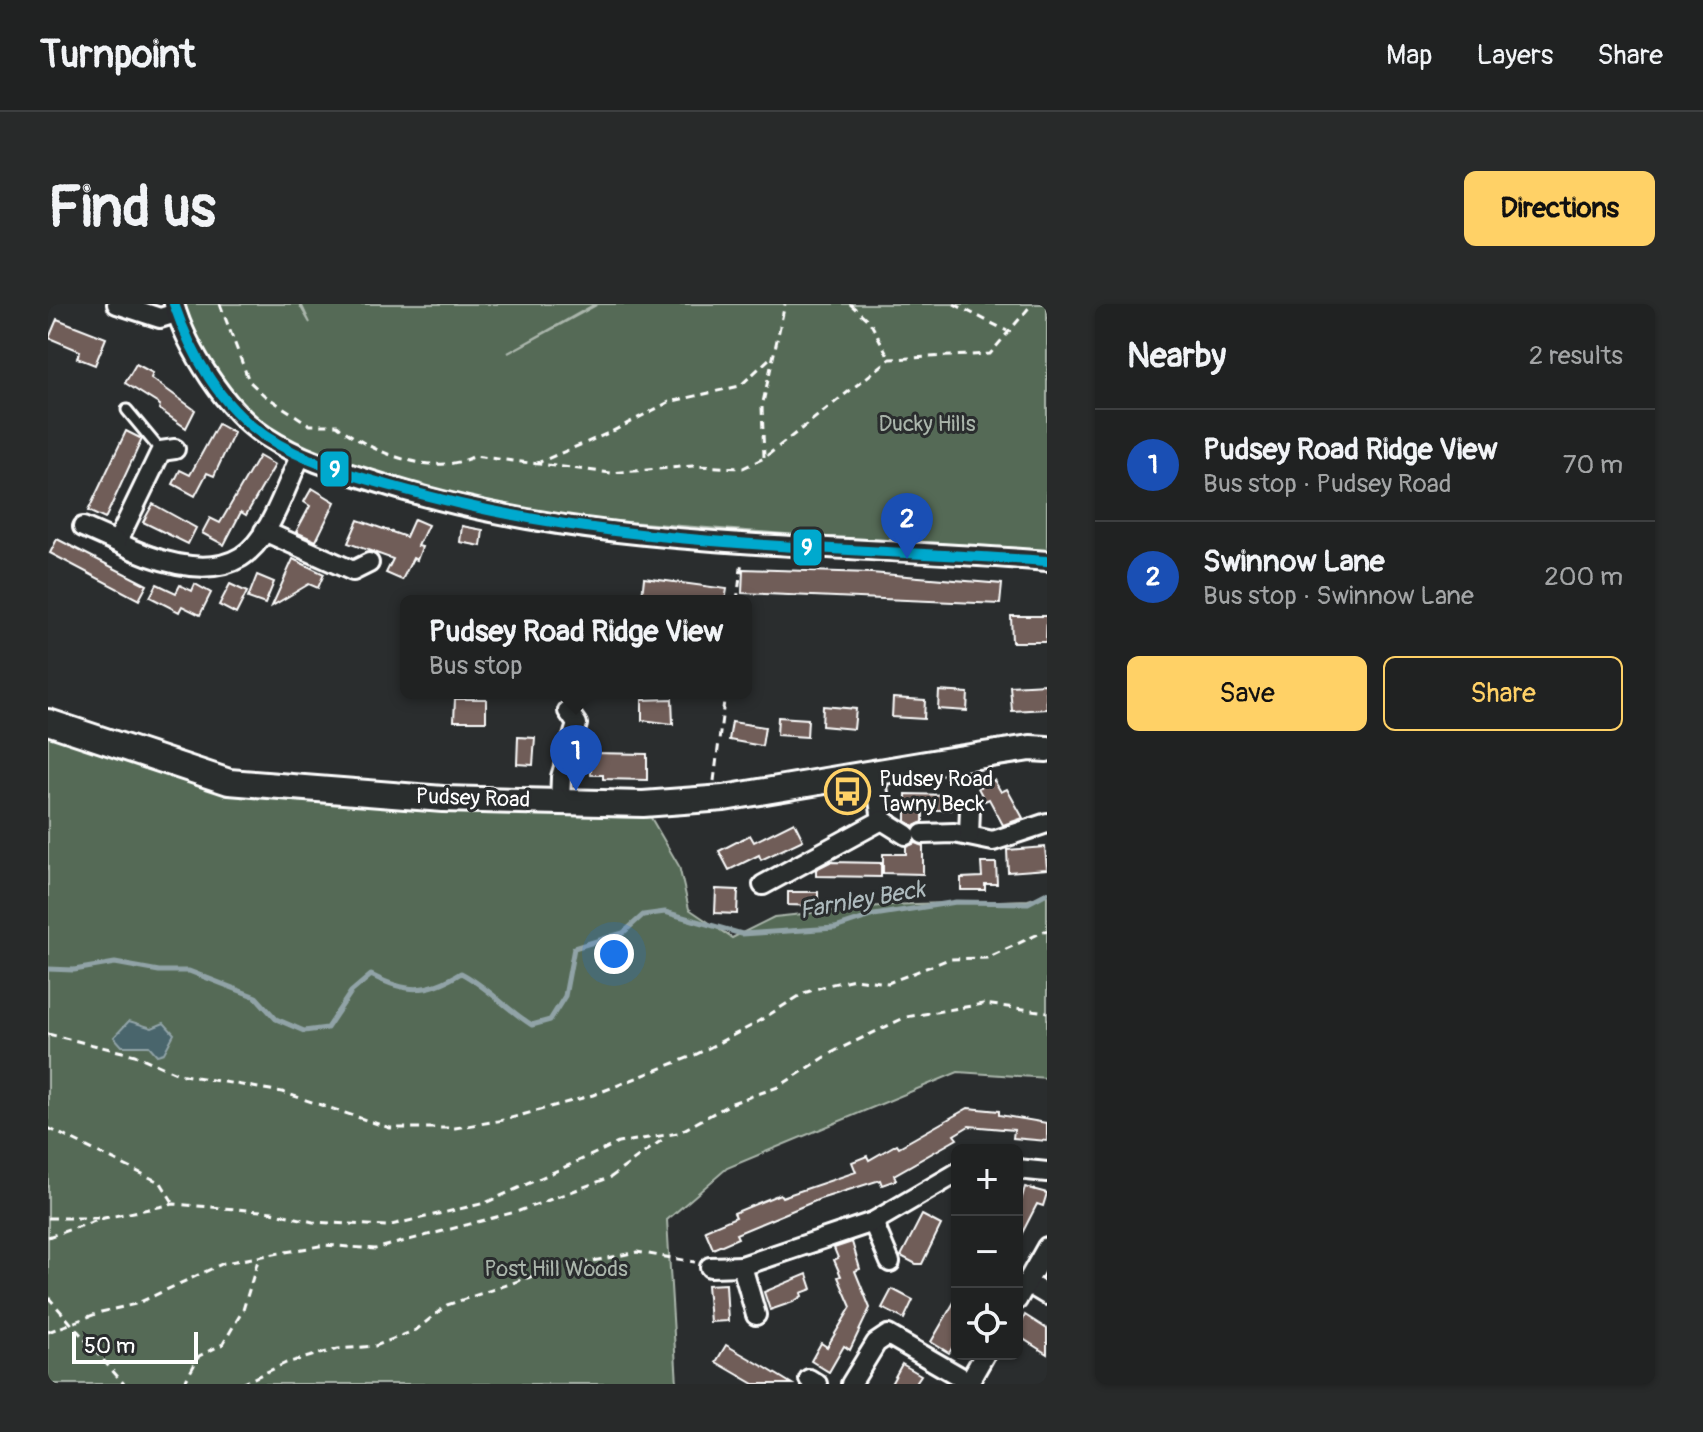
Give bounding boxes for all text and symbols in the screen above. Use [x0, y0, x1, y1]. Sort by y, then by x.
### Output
text: Turnpoint [40, 31, 195, 79]
text: Map [1386, 38, 1432, 73]
text: Layers [1476, 38, 1553, 73]
text: Share [1597, 38, 1663, 73]
button: Directions [1464, 171, 1655, 246]
text: Find us [48, 174, 216, 243]
text: Nearby [1127, 335, 1226, 378]
text: 2 results [1529, 340, 1623, 372]
park label: Ducky Hills [878, 410, 976, 438]
text: Pudsey Road Ridge View [1203, 431, 1497, 468]
text: 1 [1148, 449, 1158, 481]
text: 70 m [1563, 449, 1623, 481]
line badge: 9 [319, 450, 350, 488]
text: 9 [329, 456, 341, 484]
text: Bus stop · Pudsey Road [1203, 468, 1452, 500]
pin: 2 [881, 493, 933, 559]
line badge: 9 [792, 528, 823, 567]
text: 9 [801, 534, 813, 562]
text: Swinnow Lane [1203, 543, 1385, 580]
text: 2 [1146, 561, 1160, 593]
text: 200 m [1544, 561, 1623, 593]
text: Bus stop · Swinnow Lane [1203, 580, 1474, 612]
popup [400, 595, 752, 699]
text: Pudsey Road Ridge View [429, 613, 723, 650]
text: Bus stop [429, 650, 522, 682]
button: Save [1127, 656, 1367, 731]
button: Share [1383, 656, 1623, 731]
pin: 1 [550, 725, 602, 791]
place label: Pudsey Road Tawny Beck [879, 765, 993, 818]
bus stop icon: Pudsey Road Tawny Beck [824, 768, 872, 816]
street label: Pudsey Road [415, 782, 531, 814]
water label: Farnley Beck [797, 874, 929, 925]
your location [594, 934, 634, 974]
map controls [951, 1144, 1023, 1360]
button: + [951, 1144, 1023, 1216]
button: − [951, 1216, 1023, 1288]
park label: Post Hill Woods [484, 1255, 628, 1283]
button: locate [951, 1288, 1023, 1360]
scale bar [72, 1328, 198, 1364]
text: 50 m [84, 1332, 135, 1360]

